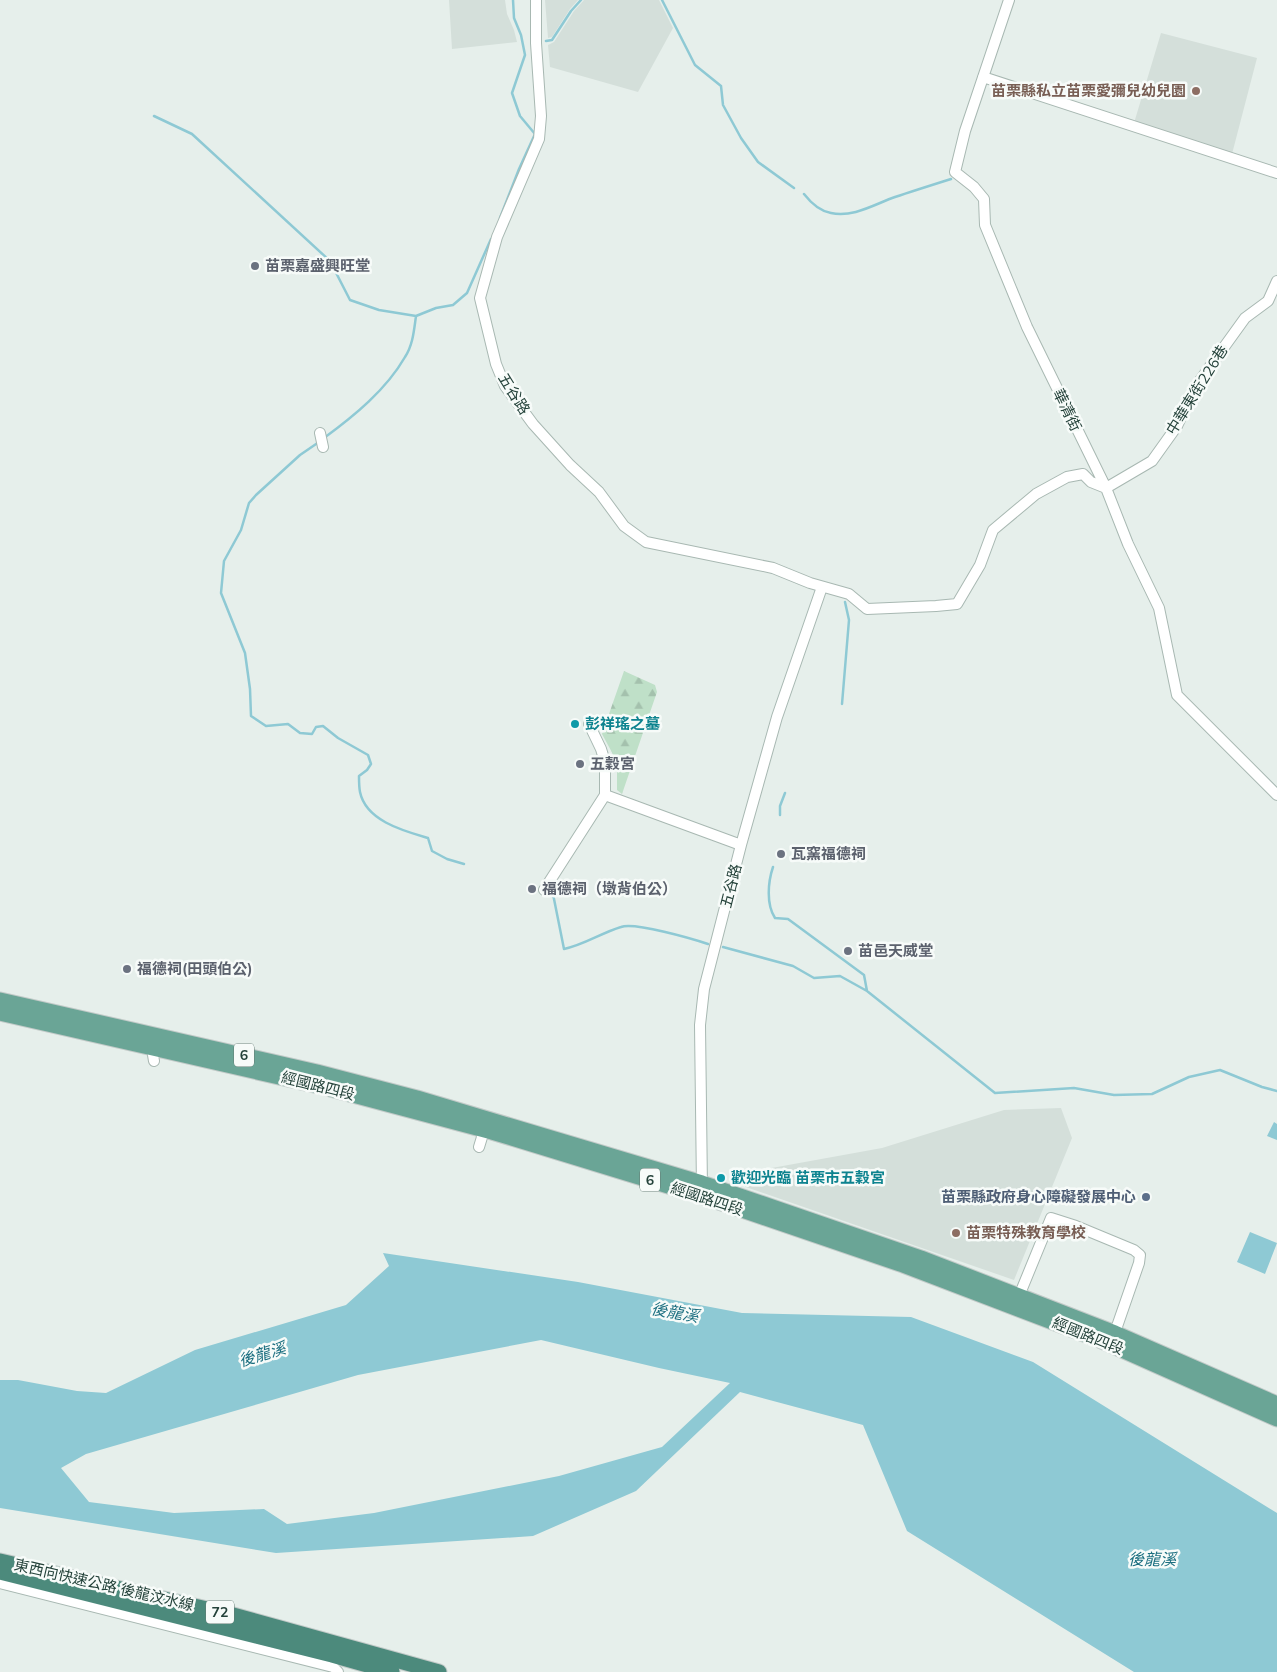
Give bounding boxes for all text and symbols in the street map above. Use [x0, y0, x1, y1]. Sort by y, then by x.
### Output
place label: 苗栗縣私立苗栗愛彌兒幼兒園 [991, 81, 1186, 100]
marker: 苗栗縣私立苗栗愛彌兒幼兒園 [1190, 85, 1202, 97]
place label: 苗栗嘉盛興旺堂 [265, 256, 370, 275]
marker: 苗栗嘉盛興旺堂 [249, 260, 261, 272]
street label: 中華東街226巷 [1161, 341, 1232, 438]
street label: 五谷路 [494, 370, 534, 418]
street label: 華清街 [1049, 385, 1086, 434]
place label: 彭祥瑤之墓 [585, 714, 660, 733]
marker: 彭祥瑤之墓 [569, 718, 581, 730]
place label: 五穀宮 [590, 754, 635, 773]
marker: 五穀宮 [574, 758, 586, 770]
place label: 瓦窯福德祠 [791, 844, 866, 863]
marker: 瓦窯福德祠 [775, 848, 787, 860]
street label: 五谷路 [716, 862, 745, 910]
place label: 福德祠（墩背伯公） [542, 879, 677, 898]
marker: 福德祠（墩背伯公） [526, 883, 538, 895]
place label: 苗邑天威堂 [858, 941, 933, 960]
marker: 苗邑天威堂 [842, 945, 854, 957]
place label: 福德祠(田頭伯公) [137, 959, 253, 978]
marker: 福德祠(田頭伯公) [121, 963, 133, 975]
road number: 6 [234, 1044, 254, 1066]
street label: 經國路四段 [279, 1067, 357, 1104]
road number: 6 [640, 1168, 660, 1192]
place label: 歡迎光臨 苗栗市五穀宮 [731, 1168, 885, 1187]
marker: 歡迎光臨 苗栗市五穀宮 [715, 1172, 727, 1184]
street label: 經國路四段 [669, 1178, 746, 1219]
place label: 苗栗縣政府身心障礙發展中心 [941, 1187, 1136, 1206]
marker: 苗栗縣政府身心障礙發展中心 [1140, 1191, 1152, 1203]
place label: 苗栗特殊教育學校 [966, 1223, 1086, 1242]
marker: 苗栗特殊教育學校 [950, 1227, 962, 1239]
water label: 後龍溪 [650, 1298, 702, 1326]
street label: 經國路四段 [1050, 1313, 1127, 1358]
water label: 後龍溪 [236, 1337, 290, 1371]
water label: 後龍溪 [1128, 1549, 1178, 1569]
street label: 東西向快速公路 後龍汶水線 [12, 1555, 196, 1614]
road number: 72 [206, 1600, 234, 1624]

